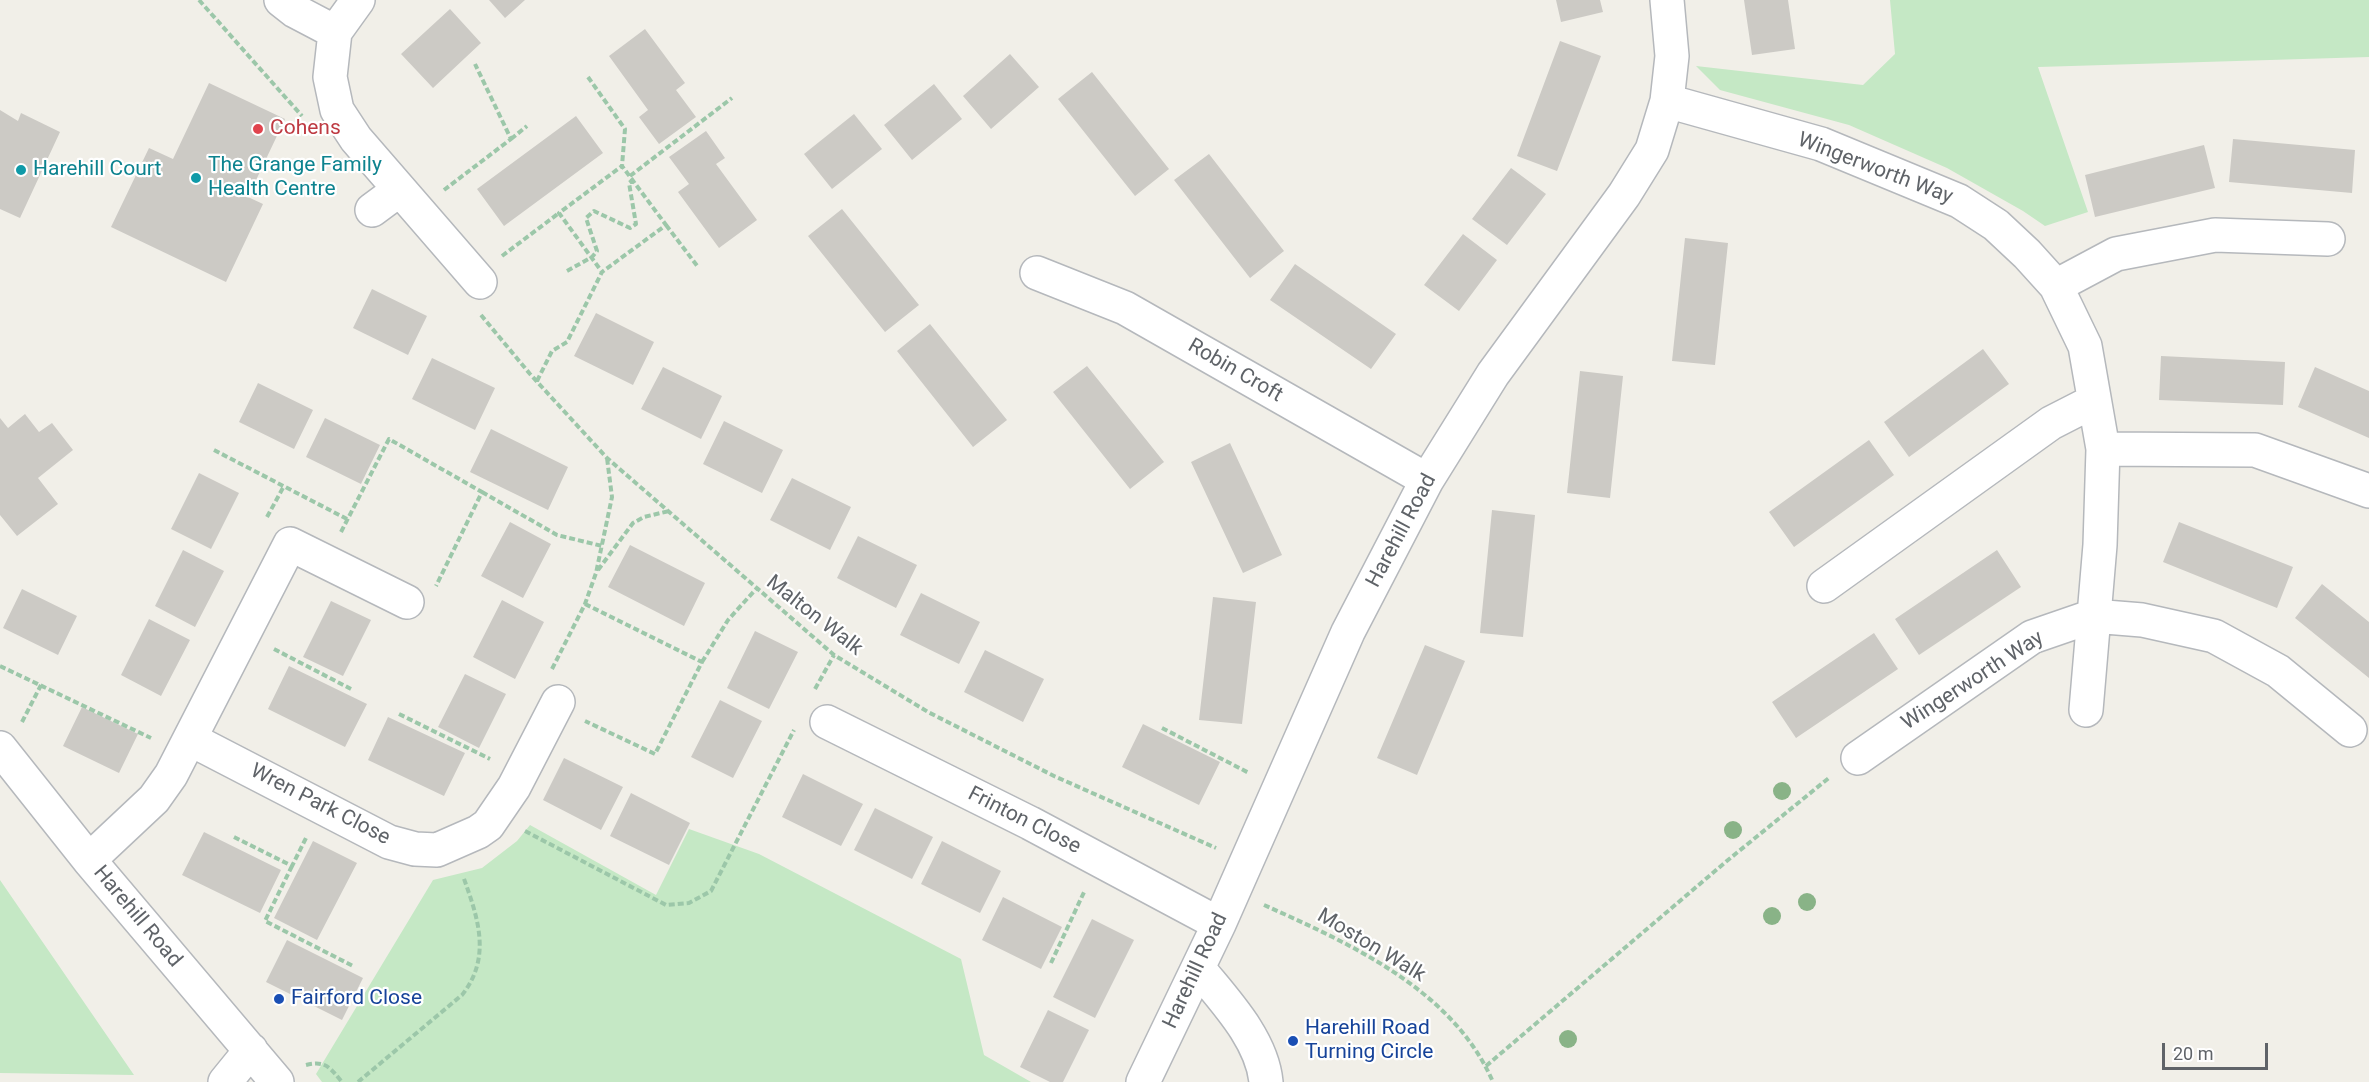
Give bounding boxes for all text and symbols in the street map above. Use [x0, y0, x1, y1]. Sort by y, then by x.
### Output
place label: Cohens [270, 116, 341, 142]
marker: Cohens [251, 122, 265, 136]
street label: Wingerworth Way [1794, 128, 1956, 210]
place label: The Grange Family Health Centre [208, 153, 382, 203]
place label: Harehill Court [33, 157, 161, 183]
marker: Harehill Court [14, 163, 28, 177]
marker: The Grange Family Health Centre [189, 171, 203, 185]
street label: Robin Croft [1183, 334, 1287, 408]
street label: Harehill Road [1362, 470, 1442, 592]
street label: Malton Walk [761, 570, 867, 662]
street label: Wingerworth Way [1897, 626, 2049, 736]
street label: Wren Park Close [246, 759, 394, 851]
street label: Frinton Close [963, 782, 1085, 860]
street label: Harehill Road [87, 861, 187, 973]
street label: Moston Walk [1312, 904, 1430, 988]
street label: Harehill Road [1158, 909, 1234, 1033]
place label: Fairford Close [291, 986, 422, 1012]
marker: Fairford Close [272, 992, 286, 1006]
place label: Harehill Road Turning Circle [1305, 1016, 1433, 1066]
scale bar [2165, 1031, 2272, 1069]
marker: Harehill Road Turning Circle [1286, 1034, 1300, 1048]
text: 20 m [2173, 1043, 2213, 1064]

